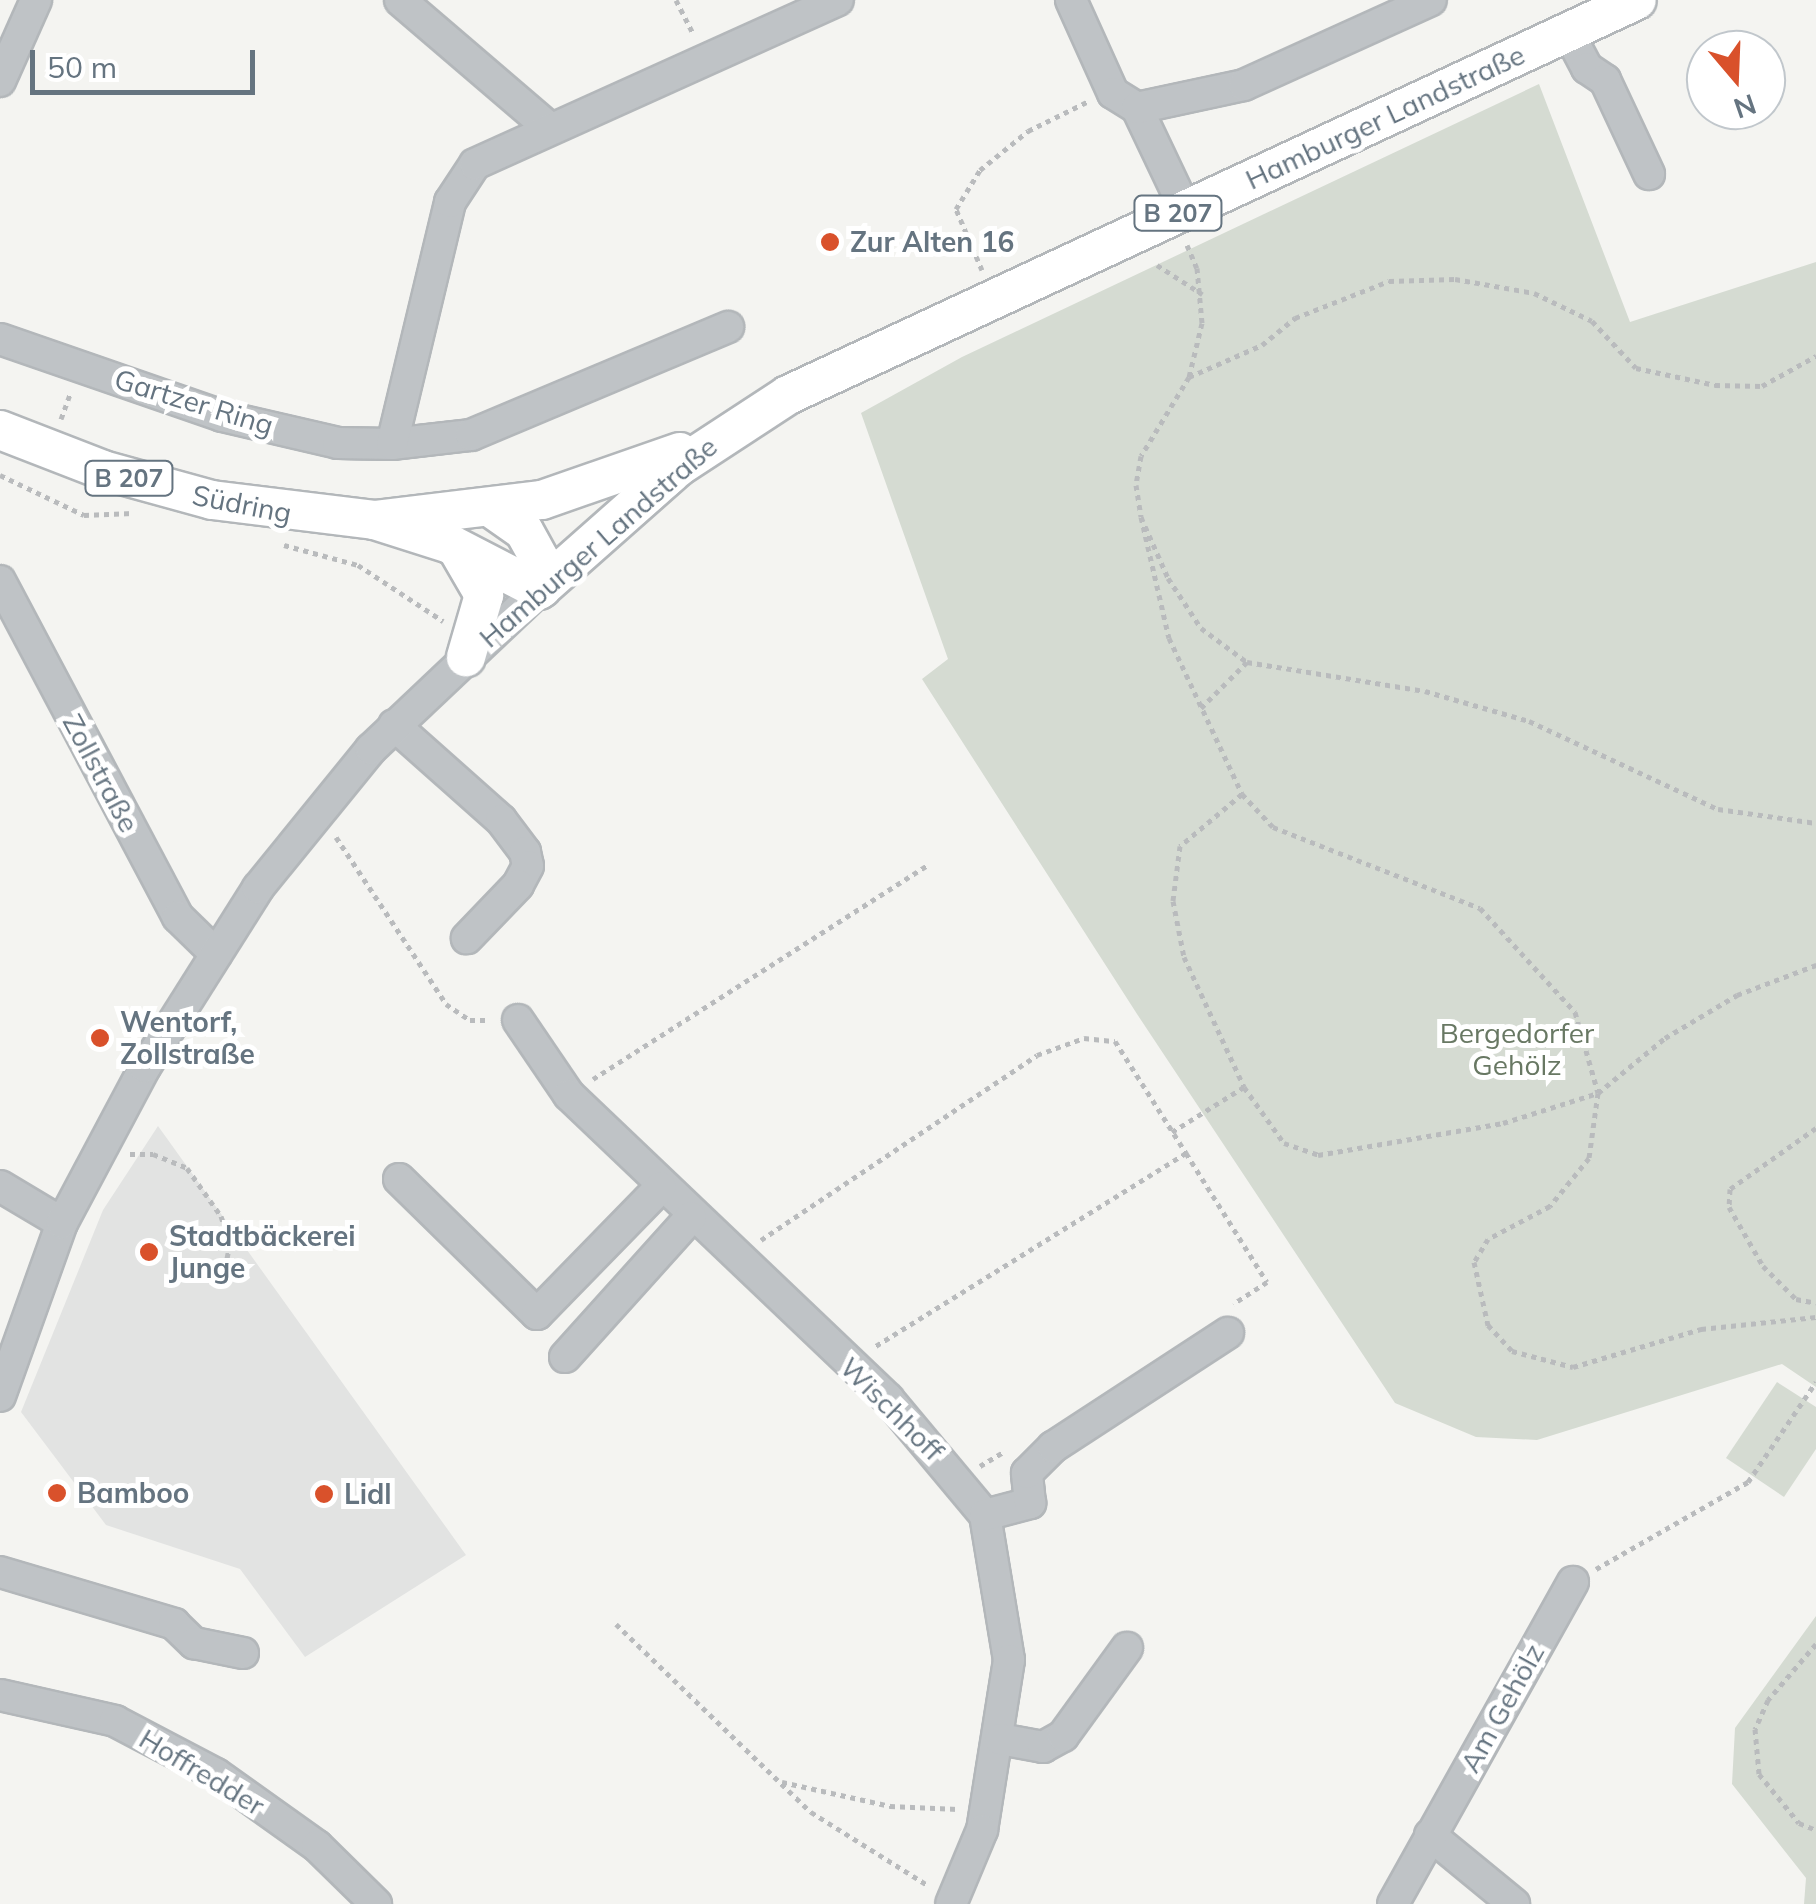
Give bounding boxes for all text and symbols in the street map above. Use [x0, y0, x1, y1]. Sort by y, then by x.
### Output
scale bar [35, 30, 260, 92]
north arrow [1686, 30, 1786, 130]
street label: Hamburger Landstraße [1240, 38, 1530, 196]
text: 50 m [47, 48, 117, 86]
text: N [1730, 87, 1761, 127]
road number: B 207 [1133, 193, 1223, 233]
place label: Zur Alten 16 [850, 225, 1014, 259]
marker: Zur Alten 16 [819, 231, 841, 253]
street label: Gartzer Ring [111, 362, 277, 442]
street label: Hamburger Landstraße [472, 430, 724, 654]
road number: B 207 [84, 458, 174, 498]
street label: Südring [189, 478, 295, 530]
street label: Zollstraße [56, 708, 146, 838]
place label: Wentorf, Zollstraße [120, 1005, 255, 1071]
park label: Bergedorfer Gehölz [1440, 1016, 1594, 1082]
marker: Wentorf, Zollstraße [89, 1027, 111, 1049]
place label: Stadtbäckerei Junge [169, 1219, 356, 1285]
marker: Stadtbäckerei Junge [138, 1241, 160, 1263]
street label: Wischhoff [833, 1350, 951, 1468]
place label: Bamboo [77, 1476, 189, 1510]
place label: Lidl [344, 1477, 392, 1511]
marker: Bamboo [46, 1482, 68, 1504]
marker: Lidl [313, 1483, 335, 1505]
street label: Am Gehölz [1453, 1638, 1551, 1778]
street label: Hoffredder [133, 1722, 271, 1822]

